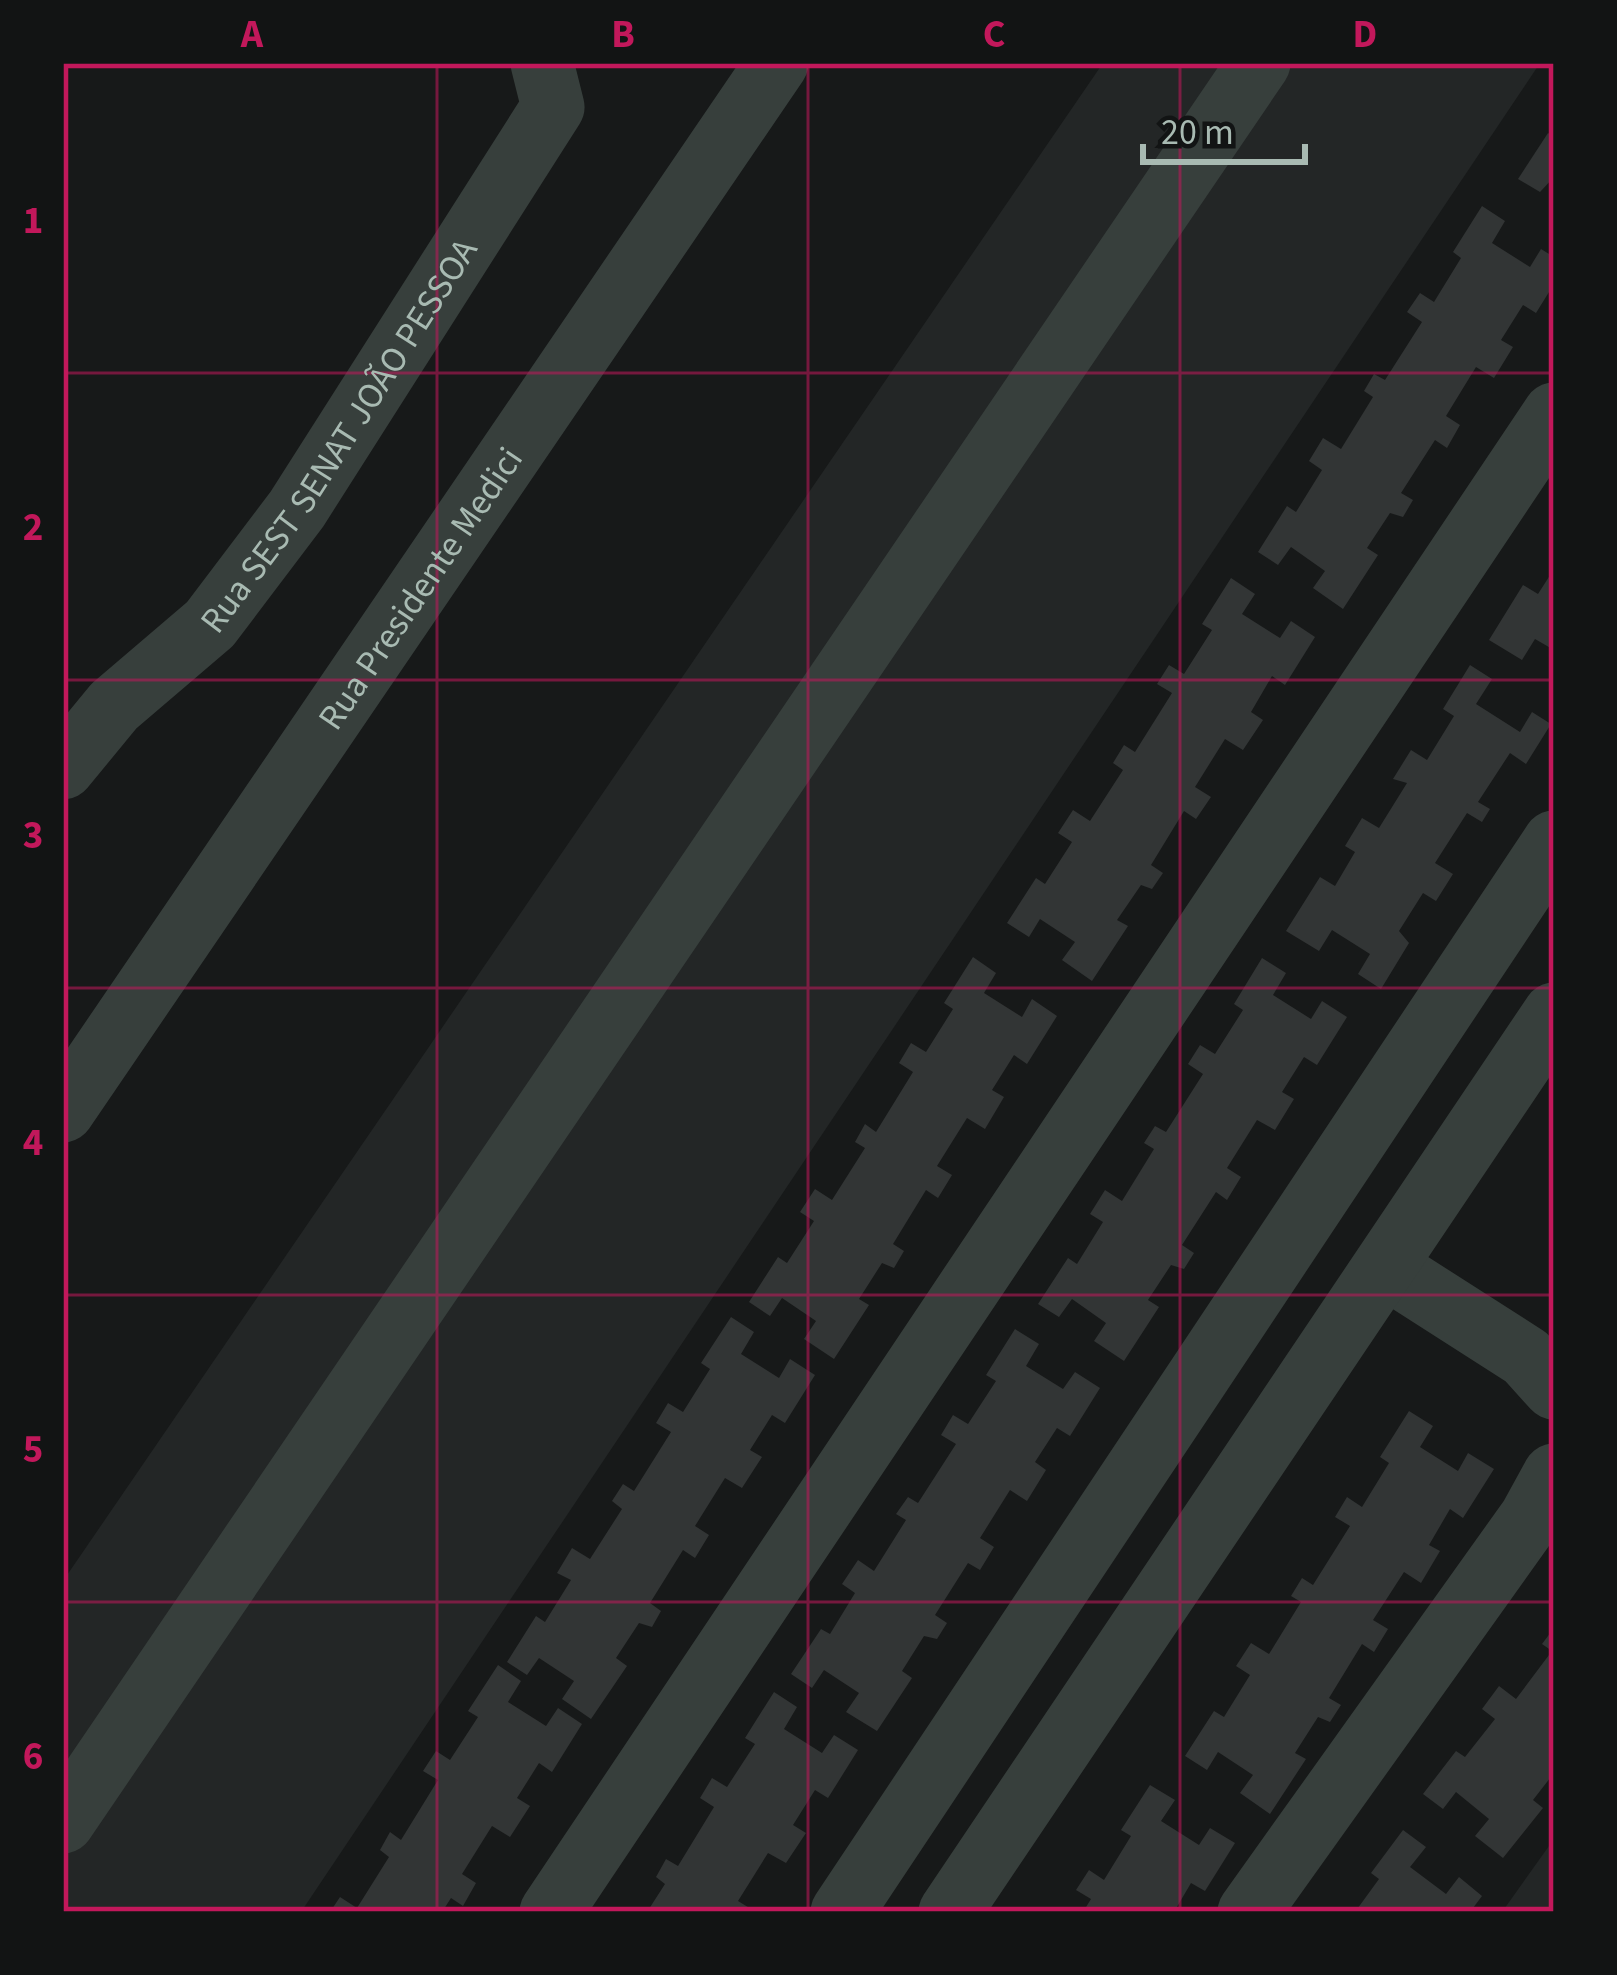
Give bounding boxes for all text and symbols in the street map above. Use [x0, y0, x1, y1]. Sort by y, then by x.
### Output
text: A [240, 7, 264, 63]
text: B [611, 7, 635, 63]
text: C [983, 7, 1005, 63]
text: D [1353, 7, 1377, 63]
scale bar [1143, 90, 1305, 164]
text: 20 m [1161, 107, 1234, 158]
text: 1 [23, 193, 43, 249]
street label: Rua SEST SENAT JOÃO PESSOA [188, 228, 490, 644]
street label: Rua Presidente Medici [306, 437, 535, 740]
text: 2 [23, 500, 43, 556]
text: 3 [23, 808, 43, 864]
text: 4 [23, 1115, 43, 1171]
text: 5 [23, 1422, 43, 1478]
text: 6 [23, 1729, 43, 1785]

